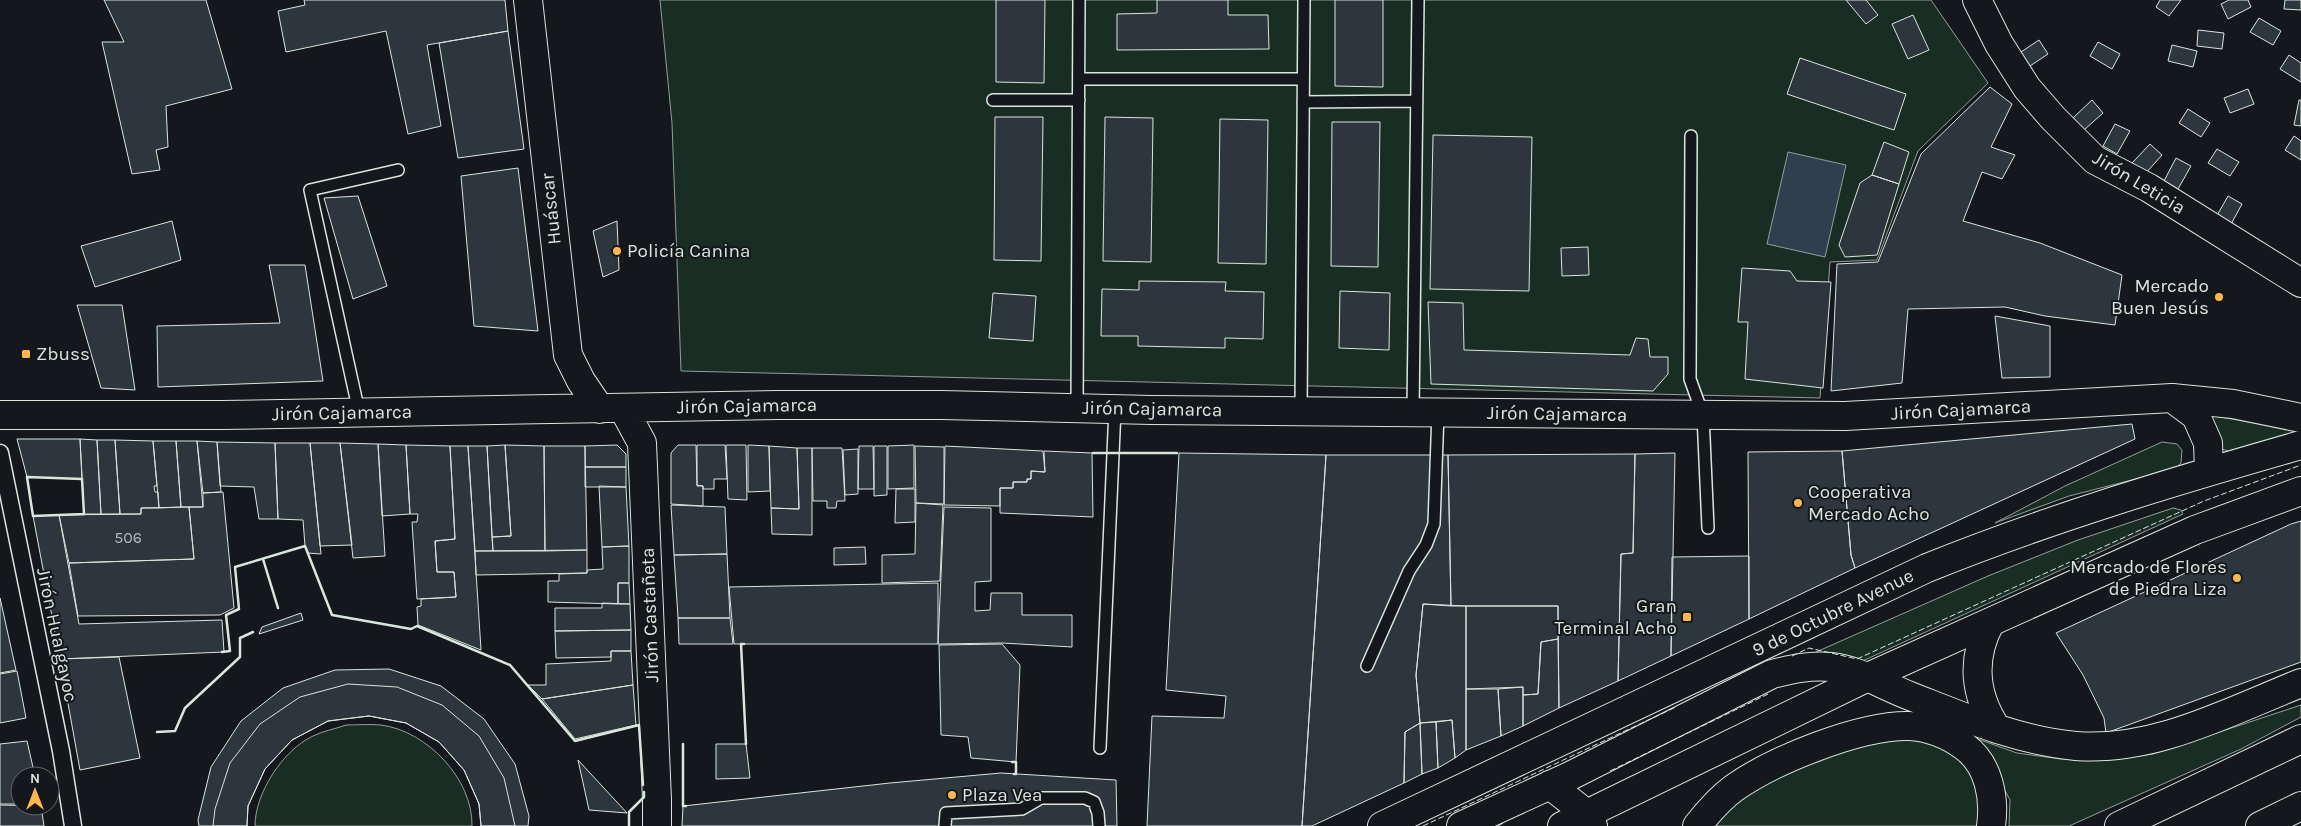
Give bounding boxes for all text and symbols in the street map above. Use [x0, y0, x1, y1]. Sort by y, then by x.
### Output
street label: Jirón Leticia [2089, 147, 2189, 219]
street label: Huáscar [536, 172, 566, 246]
place label: Policía Canina [627, 240, 750, 262]
marker: Policía Canina [611, 245, 623, 257]
place label: Mercado Buen Jesús [2111, 275, 2209, 319]
marker: Mercado Buen Jesús [2213, 291, 2225, 303]
place label: Zbuss [36, 343, 90, 365]
marker: Zbuss [20, 348, 32, 360]
street label: Jirón Cajamarca [677, 394, 817, 418]
street label: Jirón Cajamarca [1890, 395, 2032, 425]
street label: Jirón Cajamarca [1082, 397, 1222, 421]
street label: Jirón Cajamarca [272, 401, 412, 425]
street label: Jirón Cajamarca [1487, 402, 1627, 426]
place label: Cooperativa Mercado Acho [1808, 481, 1930, 525]
marker: Cooperativa Mercado Acho [1792, 497, 1804, 509]
house number: 506 [114, 528, 142, 547]
street label: Jirón Castañeta [637, 547, 663, 683]
place label: Mercado de Flores de Piedra Liza [2070, 556, 2227, 600]
street label: 9 de Octubre Avenue [1749, 564, 1917, 662]
street label: Jirón Hualgayoc [32, 566, 82, 704]
marker: Mercado de Flores de Piedra Liza [2231, 572, 2243, 584]
place label: Gran Terminal Acho [1555, 595, 1677, 639]
marker: Gran Terminal Acho [1681, 611, 1693, 623]
north arrow [10, 766, 60, 816]
text: N [30, 770, 40, 787]
place label: Plaza Vea [962, 784, 1043, 806]
marker: Plaza Vea [946, 789, 958, 801]

